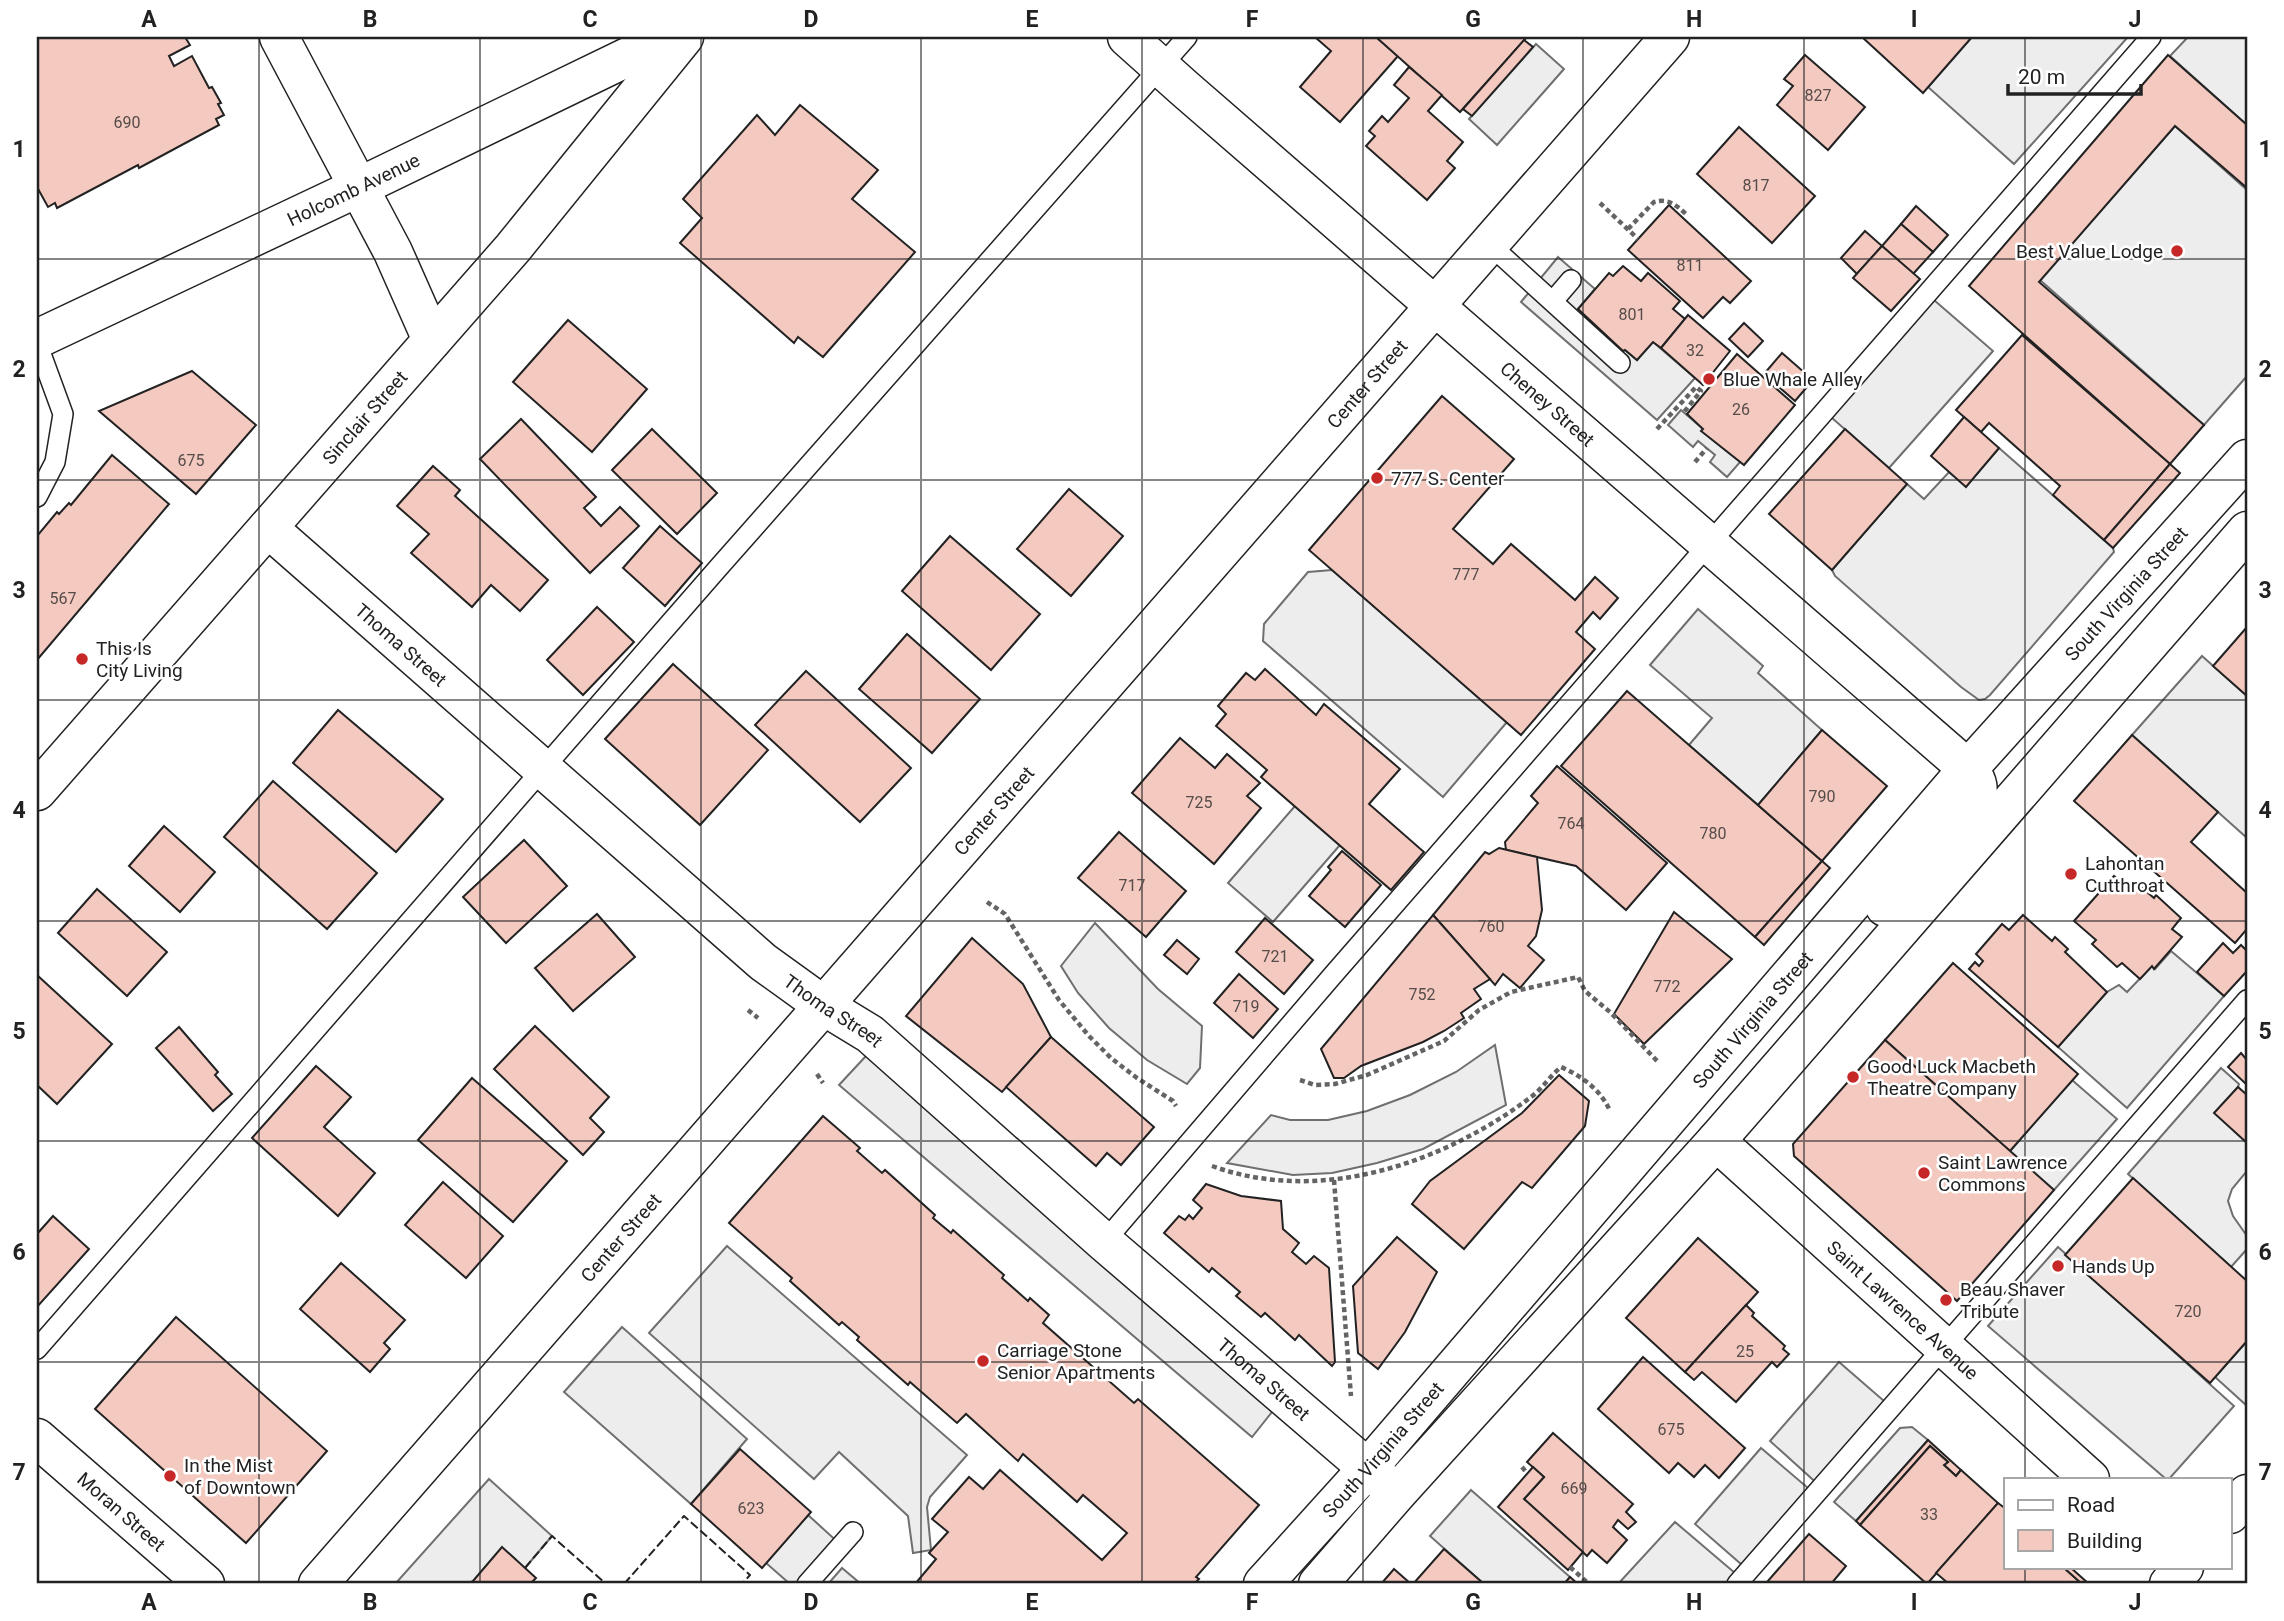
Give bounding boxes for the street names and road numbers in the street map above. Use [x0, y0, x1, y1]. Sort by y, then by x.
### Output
street label: Holcomb Avenue [283, 148, 423, 231]
street label: Center Street [1322, 335, 1412, 433]
street label: Cheney Street [1496, 357, 1599, 451]
street label: Sinclair Street [317, 366, 412, 469]
street label: South Virginia Street [2060, 521, 2192, 665]
street label: Thoma Street [350, 598, 452, 691]
street label: Center Street [949, 762, 1039, 860]
street label: South Virginia Street [1687, 947, 1817, 1093]
street label: Thoma Street [779, 969, 888, 1052]
street label: Center Street [576, 1188, 666, 1287]
street label: Saint Lawrence Avenue [1822, 1236, 1983, 1384]
street label: Thoma Street [1213, 1333, 1315, 1425]
street label: South Virginia Street [1317, 1377, 1448, 1522]
street label: Moran Street [73, 1467, 170, 1556]

